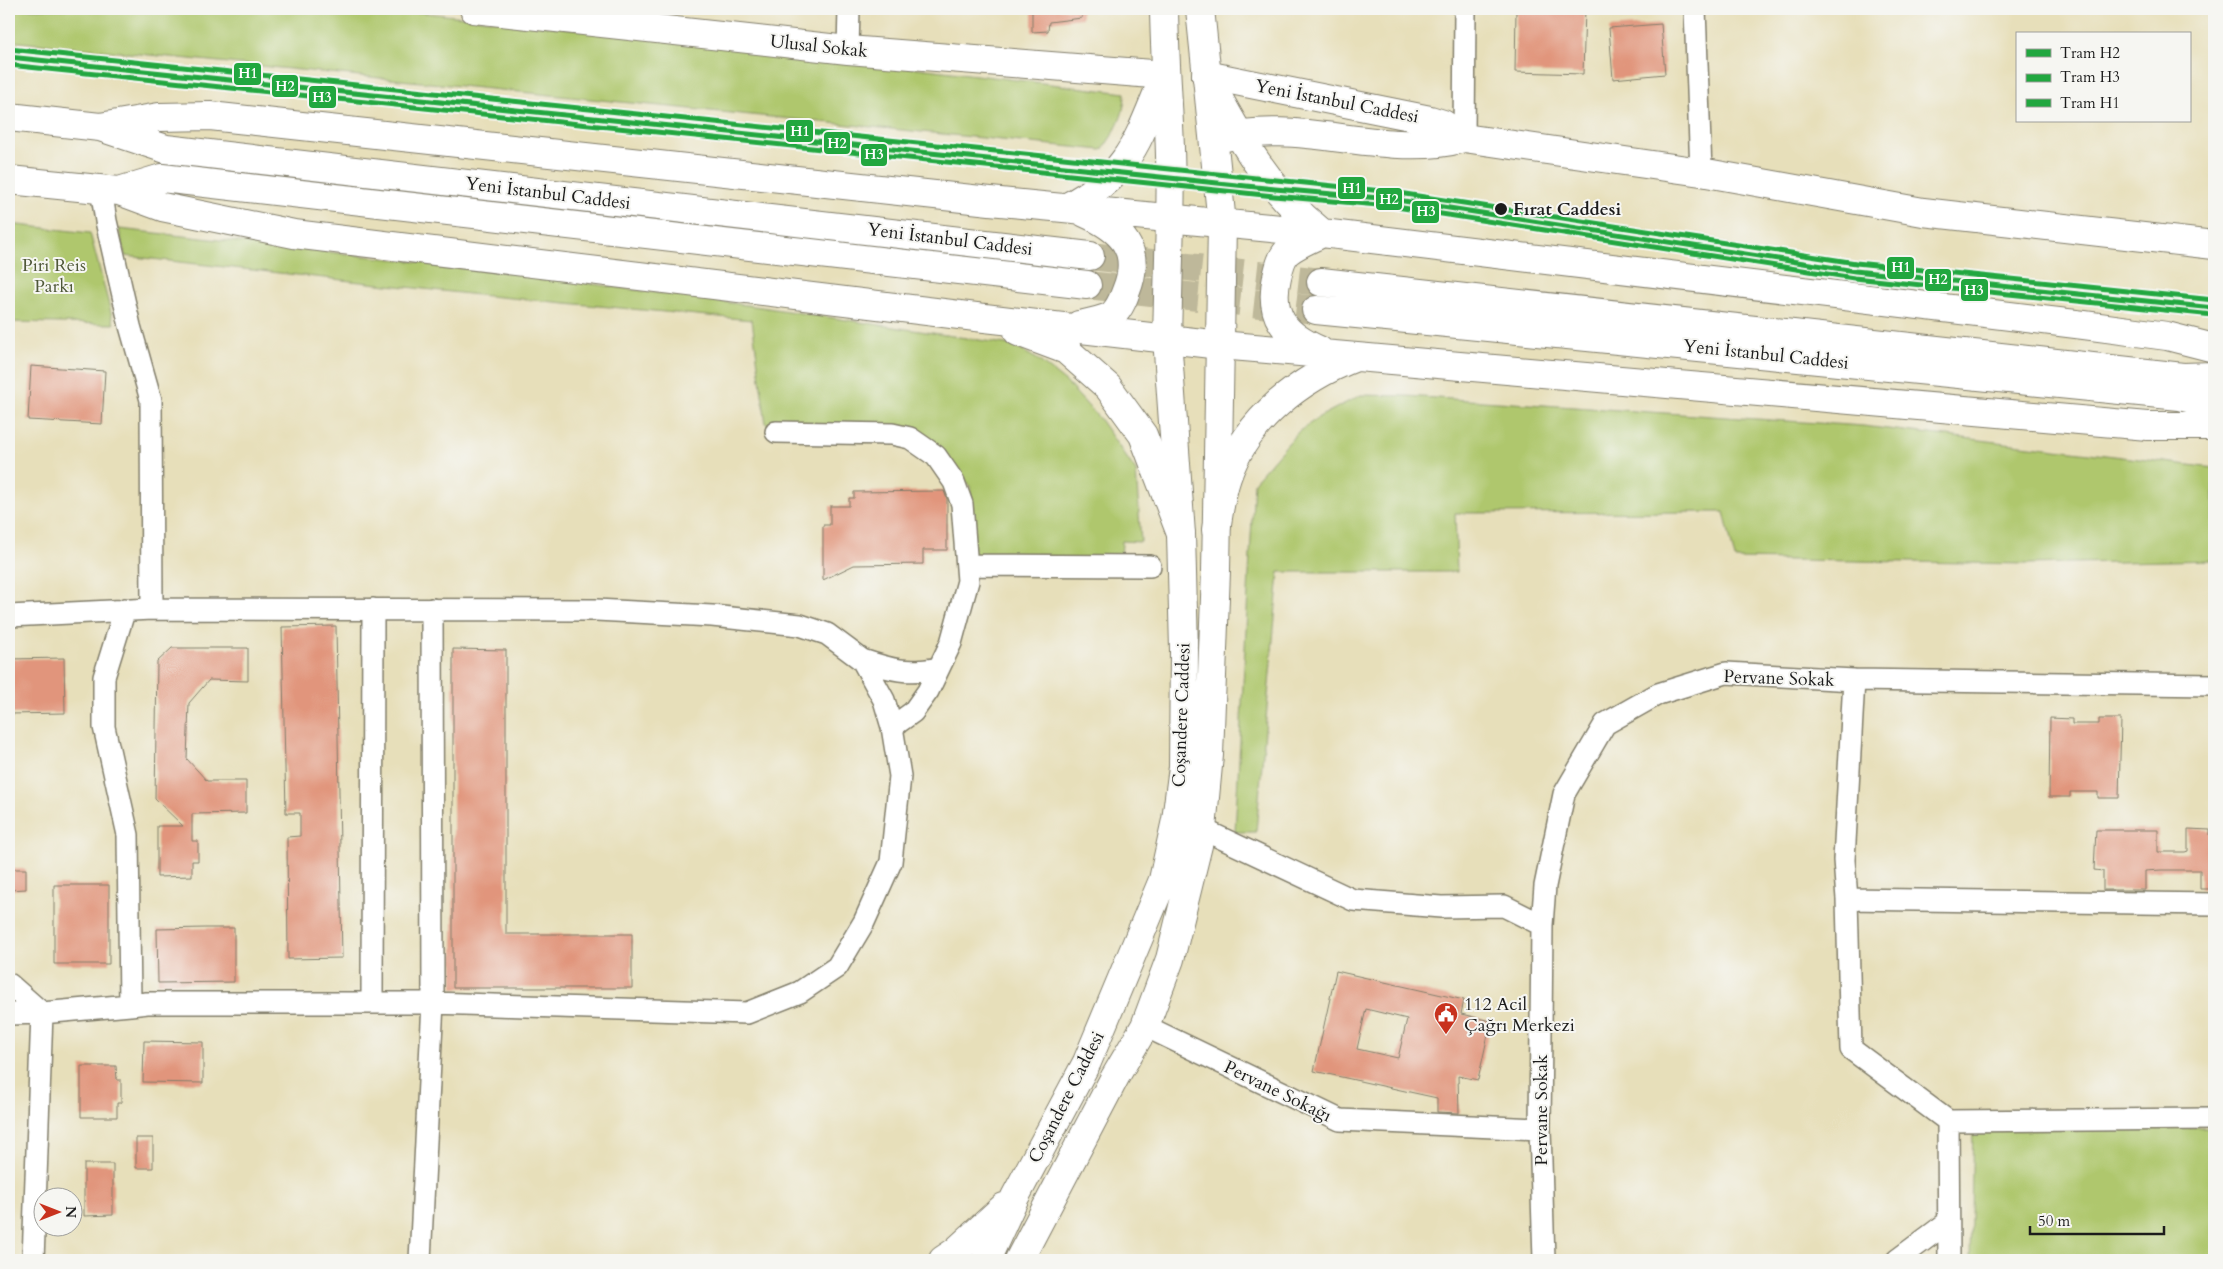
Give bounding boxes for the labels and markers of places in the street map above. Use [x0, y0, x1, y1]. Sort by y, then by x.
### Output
place label: Fırat Caddesi [1513, 197, 1621, 222]
marker: Fırat Caddesi [1493, 201, 1509, 217]
place label: 112 Acil Çağrı Merkezi [1464, 992, 1575, 1038]
public building icon: 112 Acil Çağrı Merkezi [1433, 1001, 1459, 1035]

